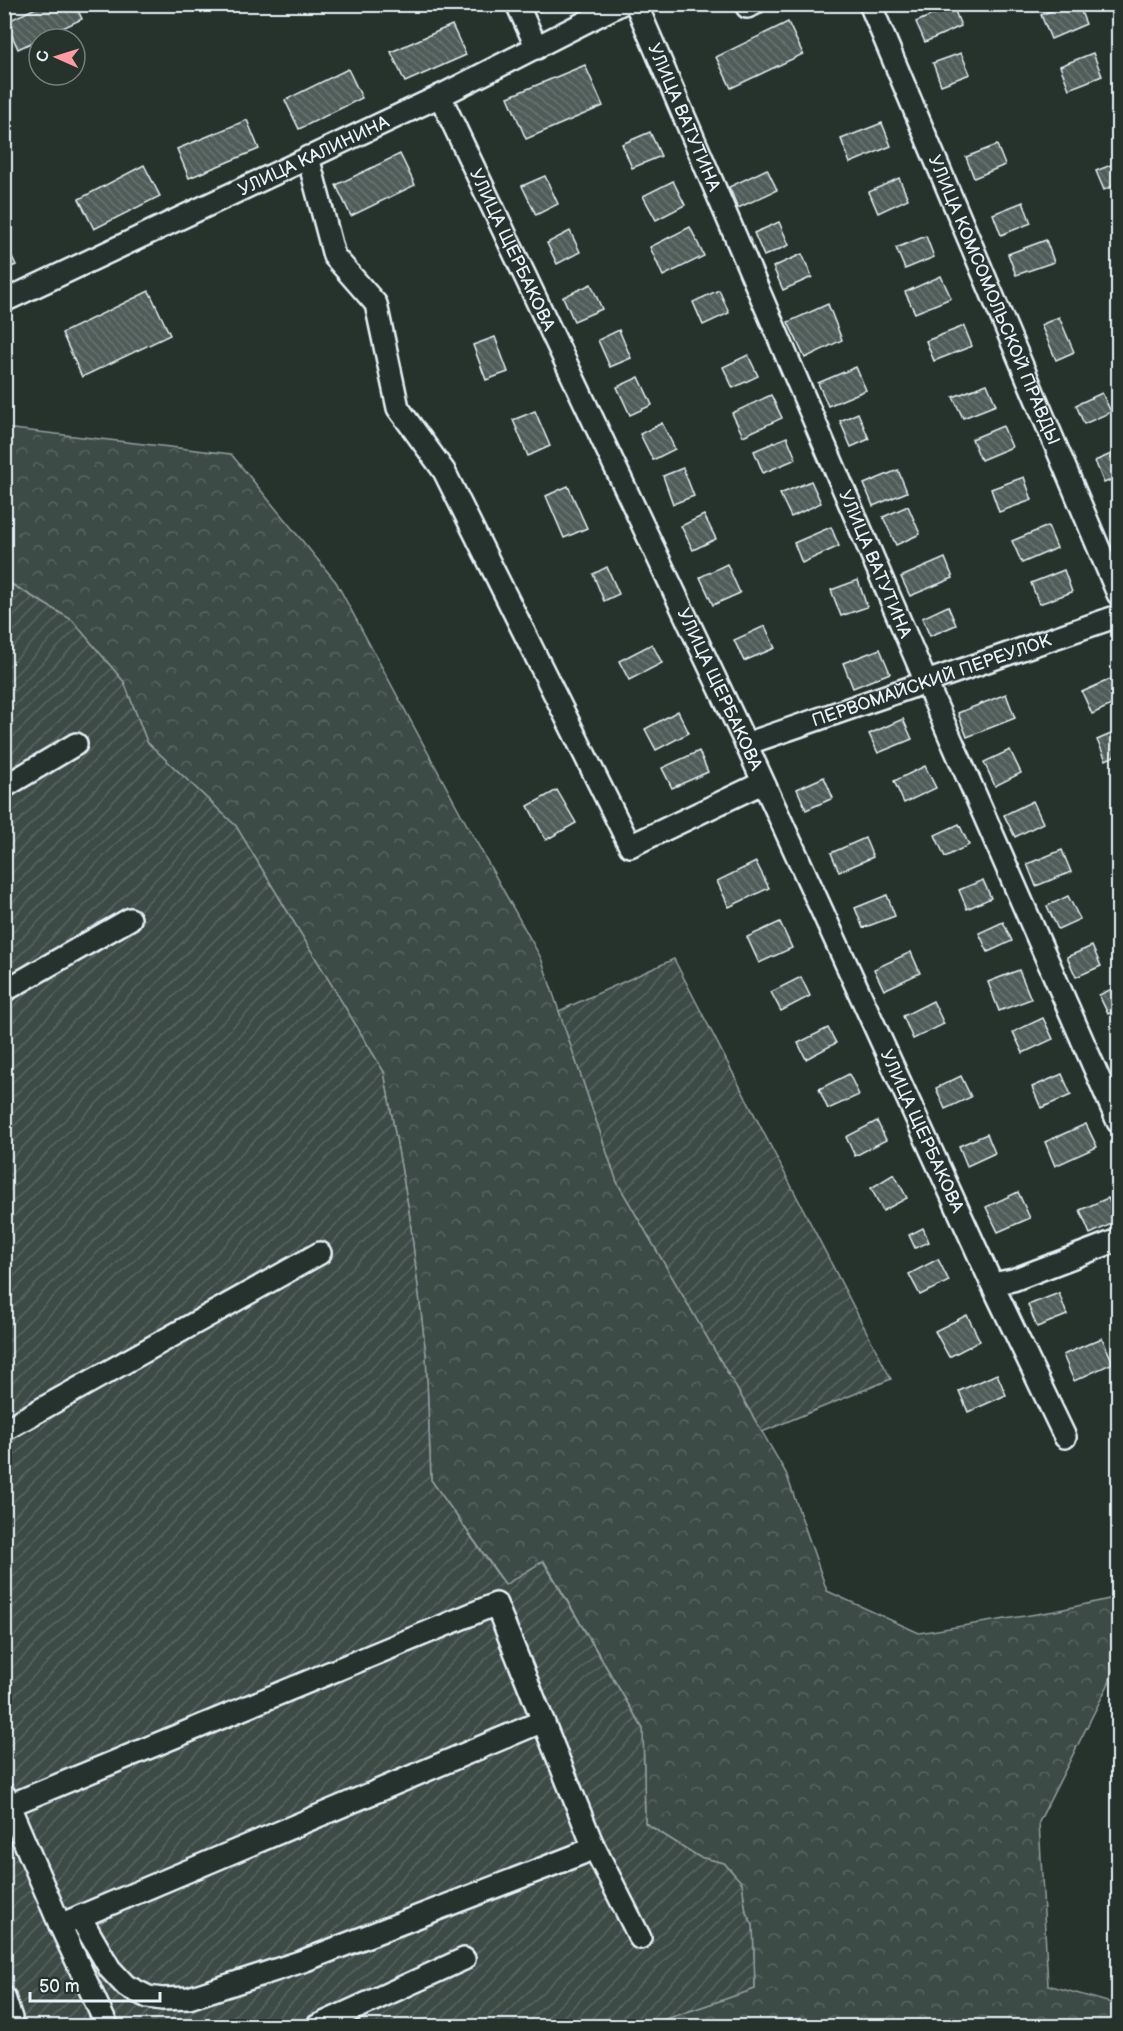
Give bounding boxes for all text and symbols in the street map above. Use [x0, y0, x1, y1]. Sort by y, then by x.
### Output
north arrow [27, 27, 87, 87]
street label: УЛИЦА ВАТУТИНА [643, 40, 725, 194]
text: С [34, 50, 53, 62]
street label: УЛИЦА КАЛИНИНА [235, 111, 393, 200]
street label: УЛИЦА КОМСОМОЛЬСКОЙ ПРАВДЫ [924, 152, 1064, 448]
street label: УЛИЦА ЩЕРБАКОВА [465, 165, 559, 334]
street label: УЛИЦА ВАТУТИНА [834, 487, 916, 641]
street label: УЛИЦА ЩЕРБАКОВА [672, 605, 767, 774]
street label: ПЕРВОМАЙСКИЙ ПЕРЕУЛОК [809, 630, 1054, 732]
street label: УЛИЦА ЩЕРБАКОВА [876, 1046, 968, 1216]
scale bar [30, 1965, 160, 2003]
text: 50 m [39, 1976, 80, 1997]

